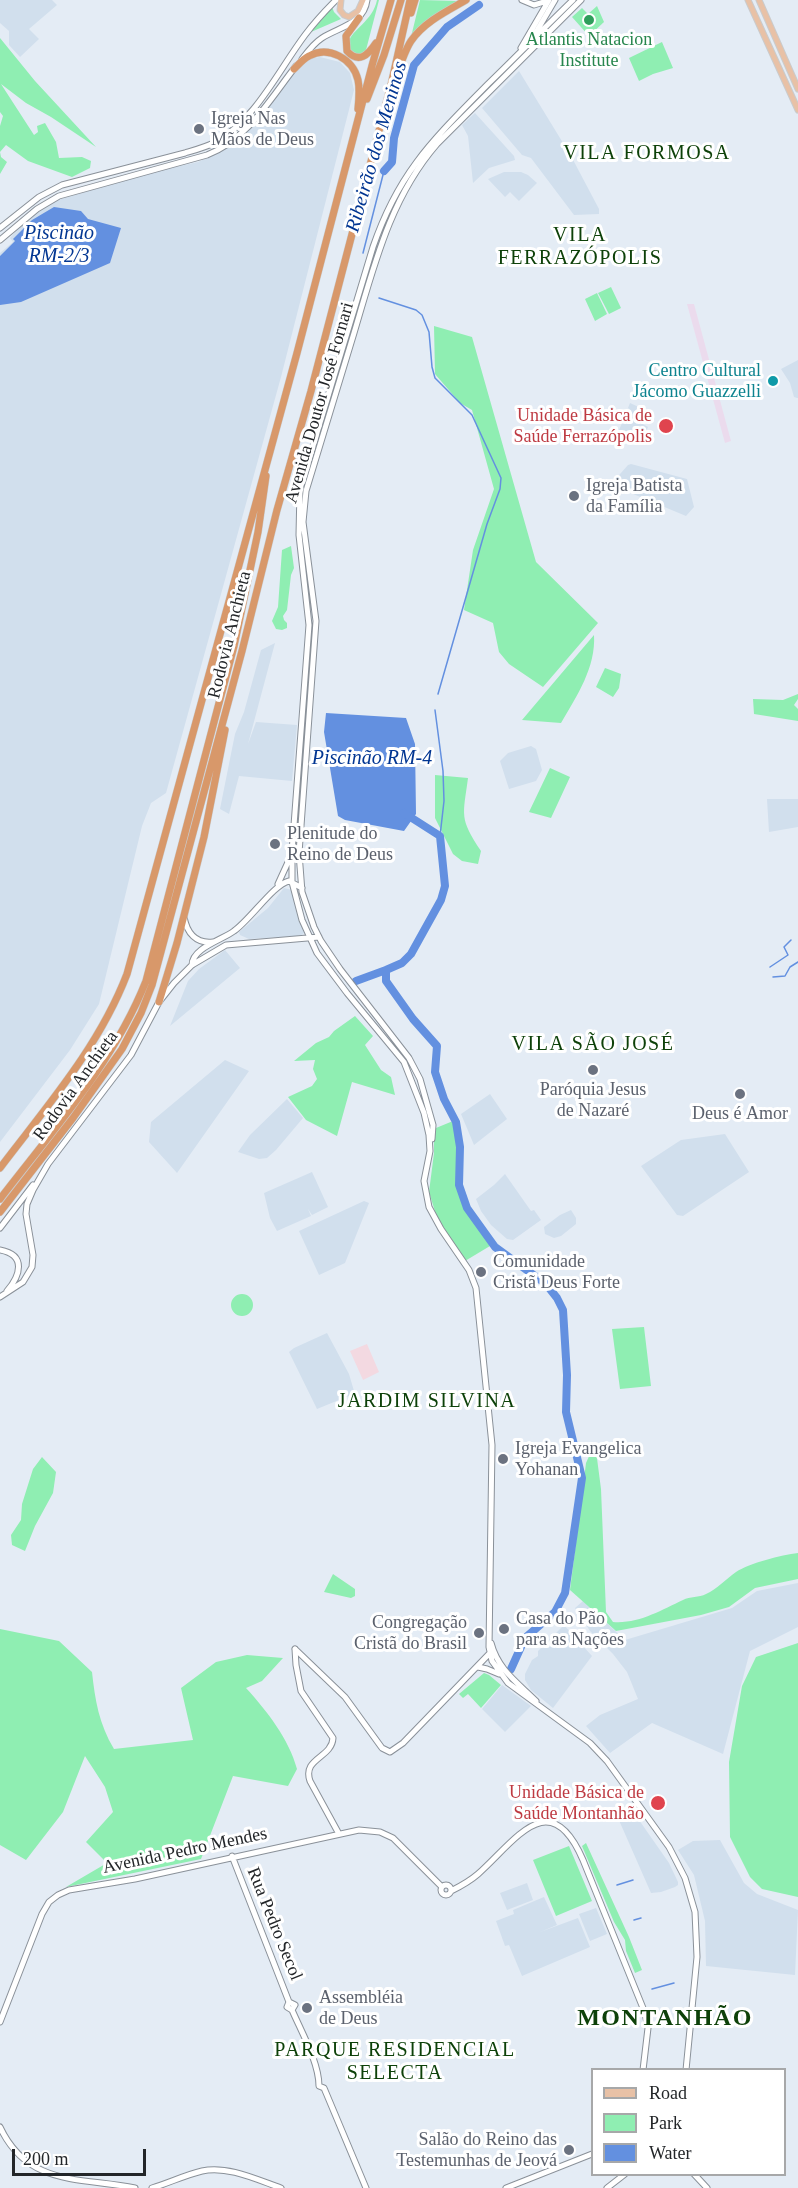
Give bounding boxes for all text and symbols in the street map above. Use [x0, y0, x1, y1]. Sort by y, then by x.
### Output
marker: Atlantis Natacion Institute [582, 13, 596, 27]
place label: Atlantis Natacion Institute [526, 29, 652, 72]
water label: Ribeirão dos Meninos [341, 59, 413, 235]
place label: Igreja Nas Mãos de Deus [211, 108, 314, 150]
marker: Igreja Nas Mãos de Deus [192, 122, 206, 136]
district label: VILA FORMOSA [563, 142, 731, 166]
water label: Piscinão RM-2/3 [24, 222, 94, 269]
district label: VILA FERRAZÓPOLIS [498, 224, 662, 271]
street label: Avenida Doutor José Fornari [281, 300, 359, 506]
place label: Centro Cultural Jácomo Guazzelli [633, 360, 761, 403]
marker: Centro Cultural Jácomo Guazzelli [766, 374, 780, 388]
place label: Unidade Básica de Saúde Ferrazópolis [514, 405, 652, 448]
marker: Unidade Básica de Saúde Ferrazópolis [657, 417, 675, 435]
place label: Igreja Batista da Família [586, 475, 682, 518]
marker: Igreja Batista da Família [567, 489, 581, 503]
street label: Rodovia Anchieta [204, 569, 256, 701]
water label: Piscinão RM-4 [312, 747, 432, 771]
place label: Plenitude do Reino de Deus [287, 823, 393, 866]
marker: Plenitude do Reino de Deus [268, 837, 282, 851]
street label: Rodovia Anchieta [29, 1027, 123, 1145]
district label: VILA SÃO JOSÉ [512, 1033, 674, 1057]
marker: Paróquia Jesus de Nazaré [586, 1063, 600, 1077]
place label: Paróquia Jesus de Nazaré [540, 1079, 646, 1122]
marker: Deus é Amor [733, 1087, 747, 1101]
place label: Deus é Amor [692, 1103, 788, 1125]
place label: Comunidade Cristã Deus Forte [493, 1251, 620, 1294]
marker: Comunidade Cristã Deus Forte [474, 1265, 488, 1279]
district label: JARDIM SILVINA [338, 1390, 516, 1414]
place label: Igreja Evangelica Yohanan [515, 1438, 641, 1480]
marker: Igreja Evangelica Yohanan [496, 1452, 510, 1466]
place label: Casa do Pão para as Nações [516, 1608, 624, 1650]
place label: Congregação Cristã do Brasil [354, 1612, 467, 1654]
marker: Casa do Pão para as Nações [497, 1622, 511, 1636]
marker: Congregação Cristã do Brasil [472, 1626, 486, 1640]
place label: Unidade Básica de Saúde Montanhão [509, 1782, 644, 1824]
marker: Unidade Básica de Saúde Montanhão [649, 1794, 667, 1812]
street label: Avenida Pedro Mendes [101, 1823, 269, 1879]
street label: Rua Pedro Secol [242, 1864, 306, 1984]
place label: Assembléia de Deus [319, 1987, 403, 2030]
marker: Assembléia de Deus [300, 2001, 314, 2015]
district label: MONTANHÃO [577, 2005, 753, 2033]
district label: PARQUE RESIDENCIAL SELECTA [274, 2039, 516, 2086]
legend [591, 2068, 786, 2176]
text: Road [649, 2083, 687, 2103]
text: Park [649, 2113, 682, 2133]
place label: Salão do Reino das Testemunhas de Jeová [396, 2129, 557, 2172]
scale bar [15, 2137, 148, 2175]
marker: Salão do Reino das Testemunhas de Jeová [562, 2143, 576, 2157]
text: Water [649, 2143, 692, 2163]
text: 200 m [23, 2149, 69, 2169]

